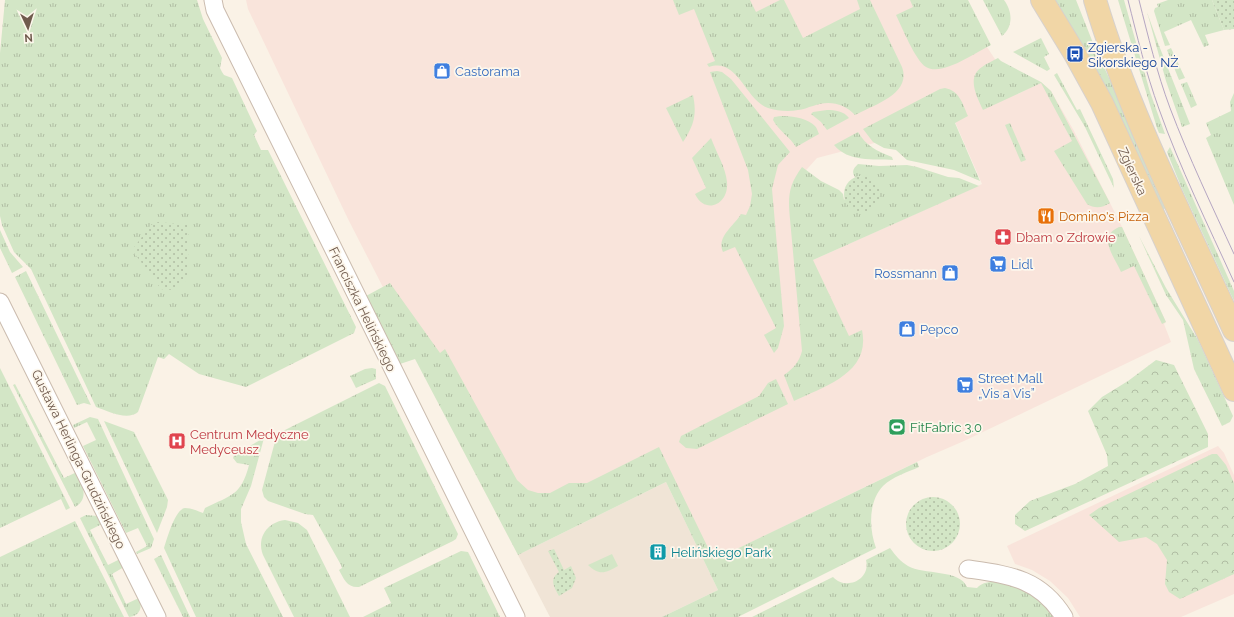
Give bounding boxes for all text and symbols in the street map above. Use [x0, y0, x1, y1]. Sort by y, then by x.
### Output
north arrow [8, 8, 48, 48]
text: N [24, 31, 33, 44]
place label: Zgierska - Sikorskiego NŻ [1088, 40, 1179, 70]
bus stop icon: Zgierska - Sikorskiego NŻ [1065, 44, 1085, 64]
shop icon: Castorama [432, 61, 452, 81]
place label: Castorama [455, 64, 520, 79]
street label: Zgierska [1115, 145, 1150, 198]
restaurant icon: Domino's Pizza [1036, 206, 1056, 226]
place label: Domino's Pizza [1059, 209, 1149, 224]
pharmacy icon: Dbam o Zdrowie [993, 227, 1013, 247]
place label: Dbam o Zdrowie [1016, 230, 1116, 245]
street label: Franciszka Helińskiego [326, 244, 399, 374]
supermarket icon: Lidl [988, 254, 1008, 274]
place label: Lidl [1011, 257, 1033, 272]
shop icon: Rossmann [940, 263, 960, 283]
place label: Rossmann [874, 266, 937, 281]
shop icon: Pepco [897, 319, 917, 339]
place label: Pepco [920, 322, 959, 337]
street label: Gustawa Herlinga-Grudzińskiego [29, 367, 129, 551]
place label: Street Mall „Vis a Vis” [978, 371, 1043, 401]
supermarket icon: Street Mall „Vis a Vis” [955, 375, 975, 395]
sports icon: FitFabric 3.0 [887, 417, 907, 437]
place label: FitFabric 3.0 [910, 420, 982, 435]
place label: Centrum Medyczne Medyceusz [190, 427, 309, 457]
hospital icon: Centrum Medyczne Medyceusz [167, 431, 187, 451]
building icon: Helińskiego Park [648, 542, 668, 562]
place label: Helińskiego Park [671, 545, 771, 560]

